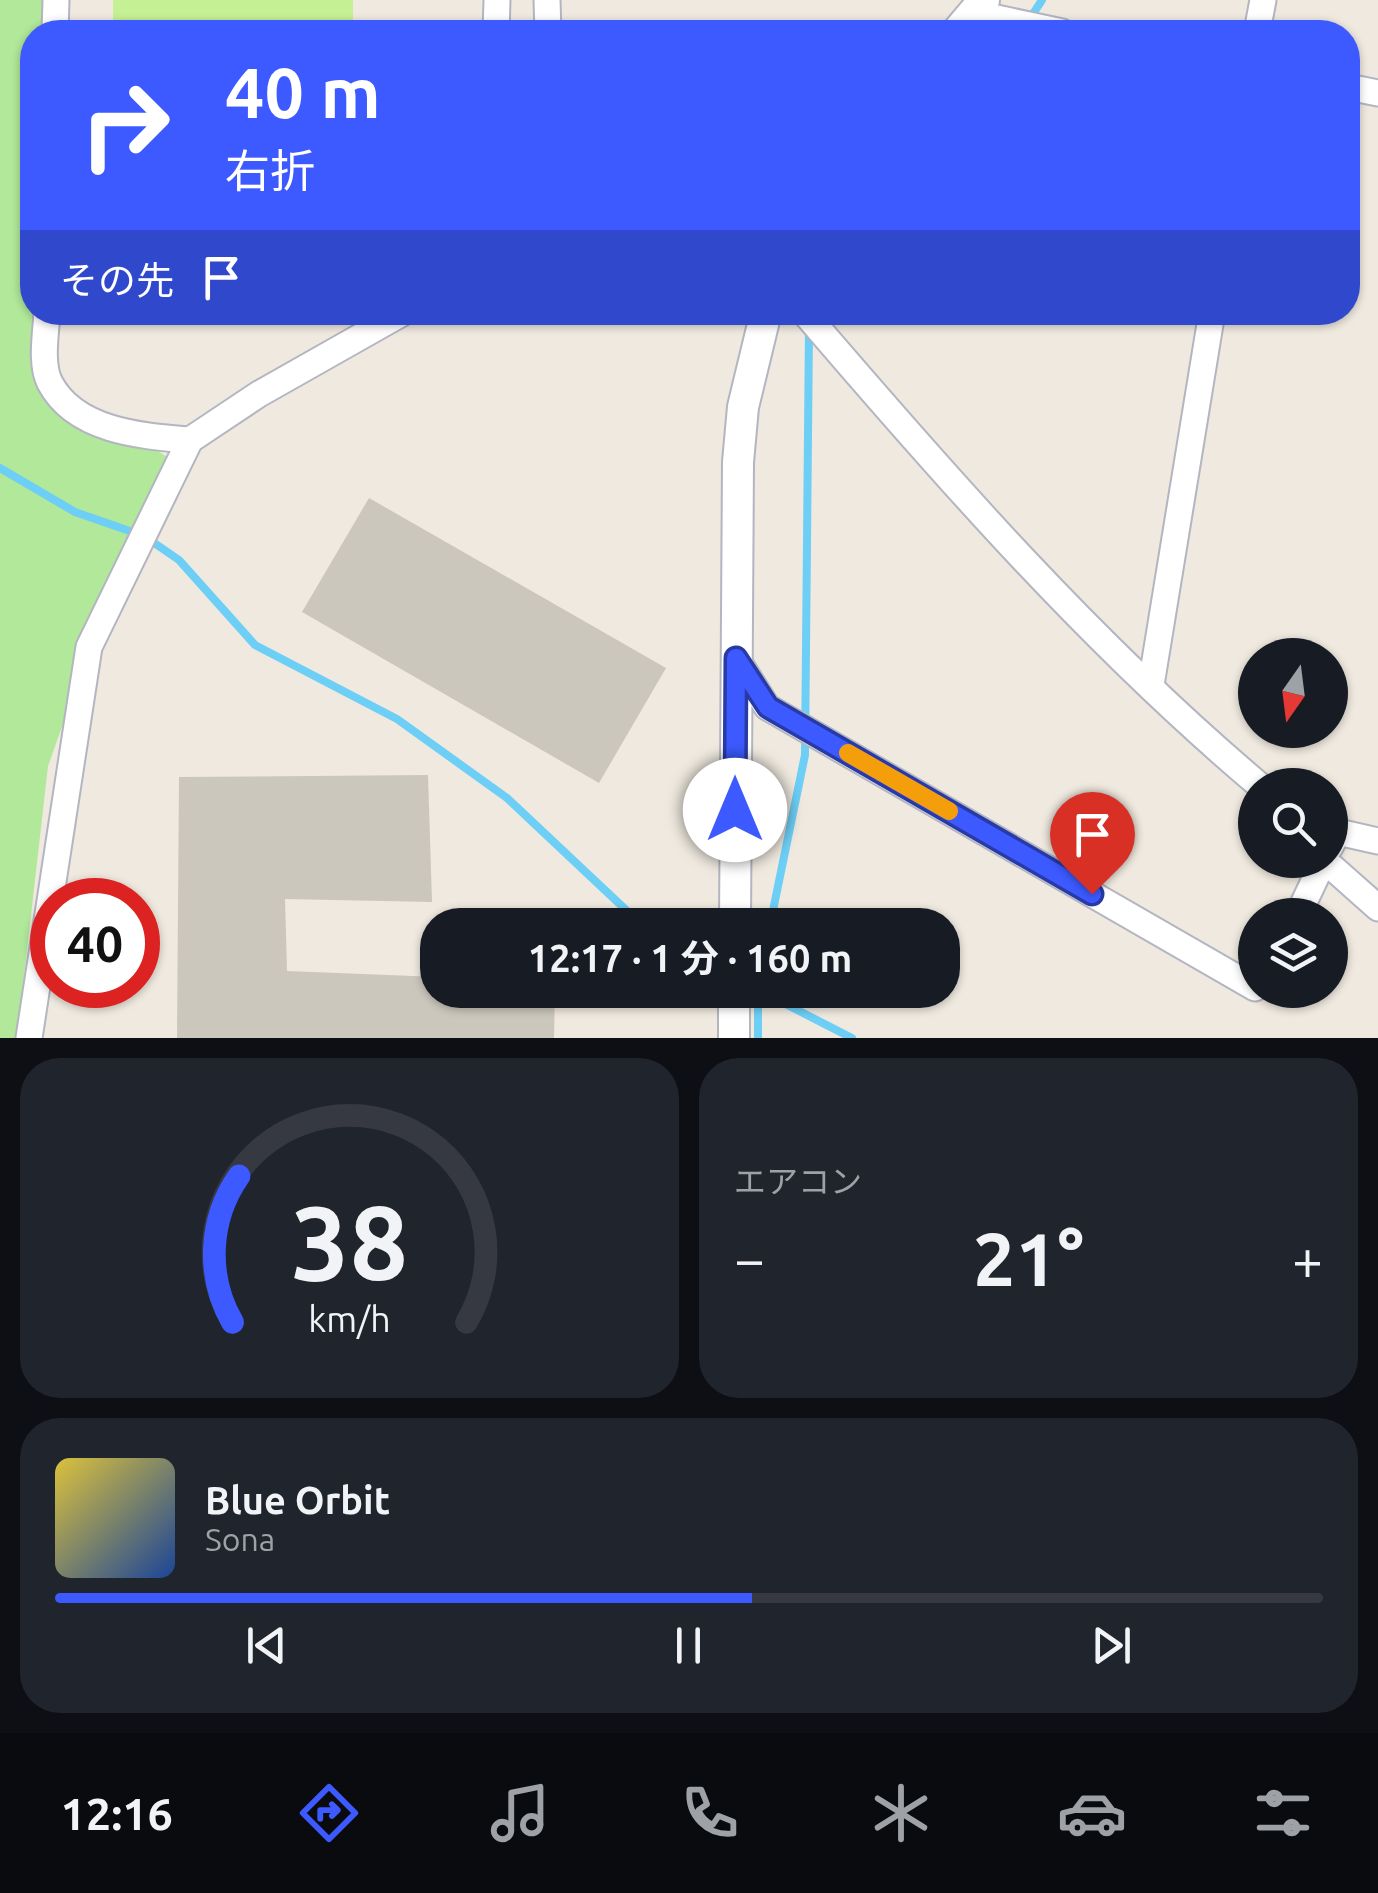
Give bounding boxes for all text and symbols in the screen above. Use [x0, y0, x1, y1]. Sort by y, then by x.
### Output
text: 40 m [225, 53, 381, 131]
icon: right [60, 60, 190, 190]
text: 右折 [225, 145, 315, 196]
icon: arrive [194, 250, 249, 305]
text: その先 [60, 259, 174, 301]
north arrow [1238, 638, 1348, 748]
map controls [1238, 638, 1348, 1008]
position arrow [683, 758, 787, 862]
button: search [1238, 768, 1348, 878]
pin [1050, 792, 1135, 895]
icon: arrive [1065, 807, 1120, 862]
speed limit sign: 40 [30, 878, 160, 1008]
button: layers [1238, 898, 1348, 1008]
text: 12:17 · 1 分 · 160 m [528, 937, 852, 979]
text: エアコン [734, 1163, 862, 1199]
text: 38 [291, 1183, 408, 1300]
text: 21° [973, 1216, 1084, 1300]
text: − [734, 1228, 765, 1289]
text: + [1292, 1228, 1323, 1289]
text: km/h [308, 1299, 391, 1339]
text: Blue Orbit [205, 1479, 390, 1521]
text: Sona [205, 1521, 275, 1557]
icon: previous [239, 1618, 294, 1673]
icon: pause [661, 1618, 716, 1673]
icon: next [1084, 1618, 1139, 1673]
icon: directions [294, 1778, 364, 1848]
icon: music [485, 1778, 555, 1848]
icon: phone [675, 1778, 745, 1848]
icon: climate [866, 1778, 936, 1848]
icon: car [1057, 1778, 1127, 1848]
icon: filters [1248, 1778, 1318, 1848]
text: 12:16 [60, 1788, 173, 1839]

